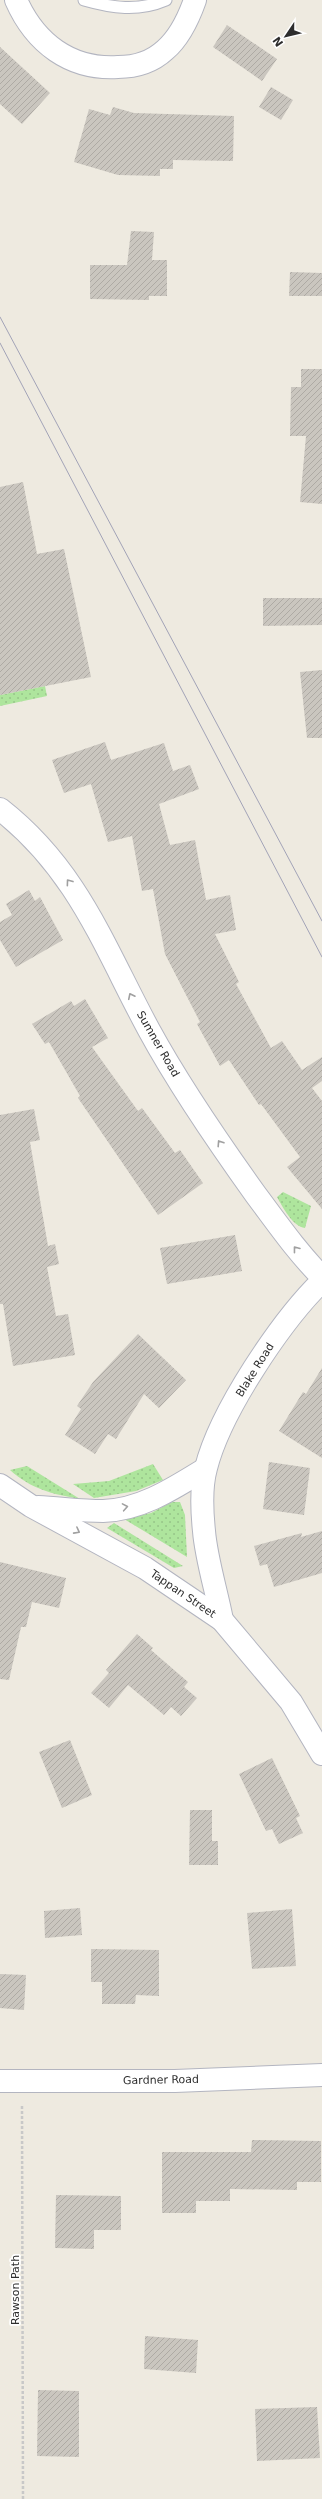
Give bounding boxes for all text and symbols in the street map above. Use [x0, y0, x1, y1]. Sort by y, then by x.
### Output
north arrow [266, 16, 306, 56]
text: N [270, 34, 286, 49]
one-way arrow [66, 879, 74, 886]
one-way arrow [129, 992, 136, 1000]
street label: Sumner Road [134, 1009, 182, 1079]
one-way arrow [217, 1140, 225, 1147]
one-way arrow [293, 1246, 300, 1253]
street label: Blake Road [233, 1341, 277, 1399]
one-way arrow [122, 1503, 128, 1512]
one-way arrow [73, 1526, 81, 1534]
street label: Tappan Street [147, 1567, 219, 1621]
street label: Gardner Road [123, 2073, 199, 2087]
street label: Rawson Path [9, 2255, 22, 2325]

